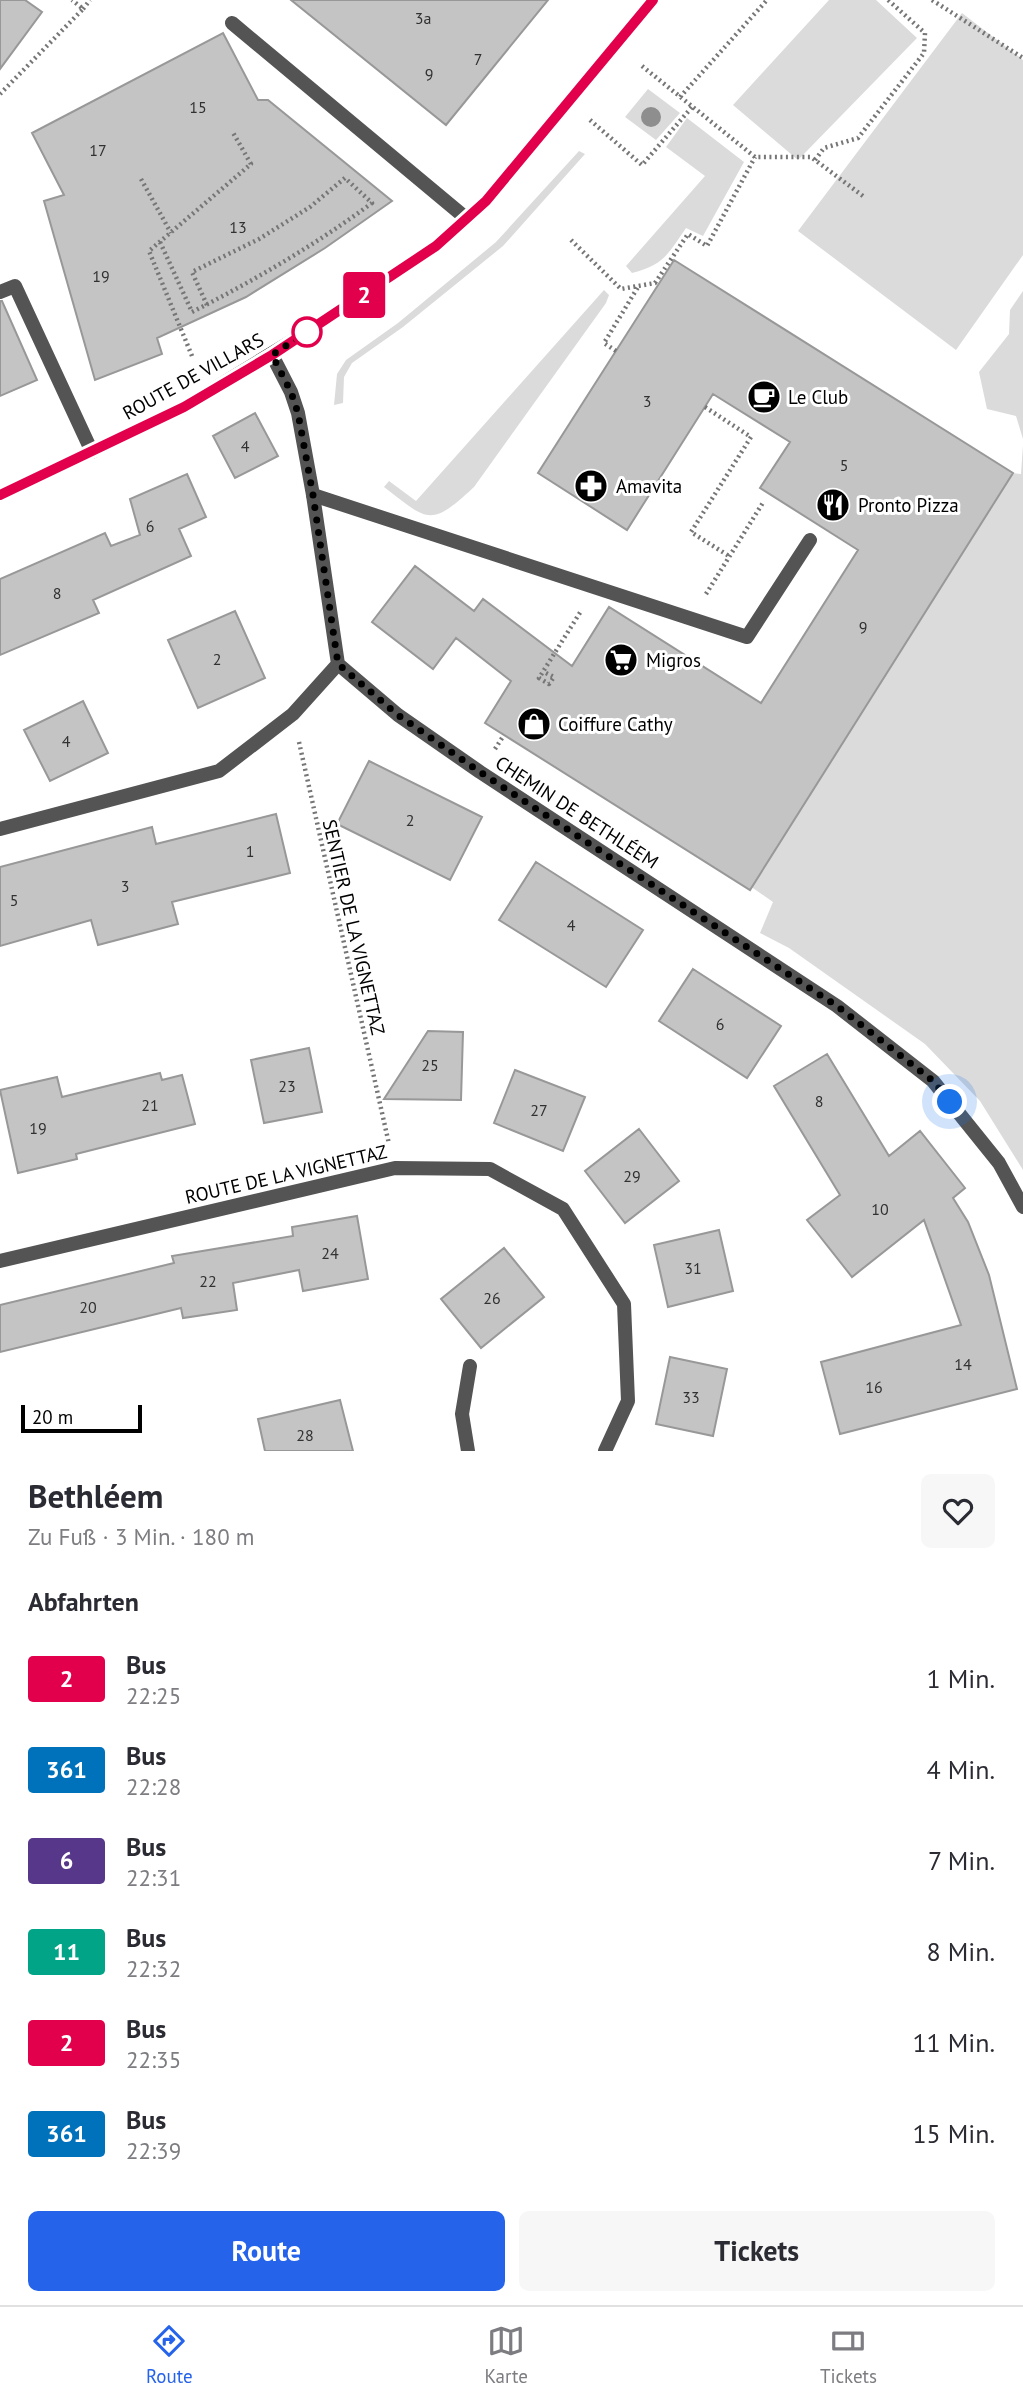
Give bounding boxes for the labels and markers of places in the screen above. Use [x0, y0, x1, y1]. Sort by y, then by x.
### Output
unlabelled marker [292, 317, 322, 347]
cafe icon: Le Club [745, 378, 783, 416]
place label: Le Club [788, 385, 848, 409]
pharmacy icon: Amavita [572, 467, 610, 505]
place label: Amavita [616, 474, 682, 498]
restaurant icon: Pronto Pizza [814, 486, 852, 524]
place label: Pronto Pizza [858, 493, 959, 517]
supermarket icon: Migros [602, 641, 640, 679]
place label: Migros [646, 648, 701, 672]
shop icon: Coiffure Cathy [515, 705, 553, 743]
place label: Coiffure Cathy [558, 712, 673, 736]

